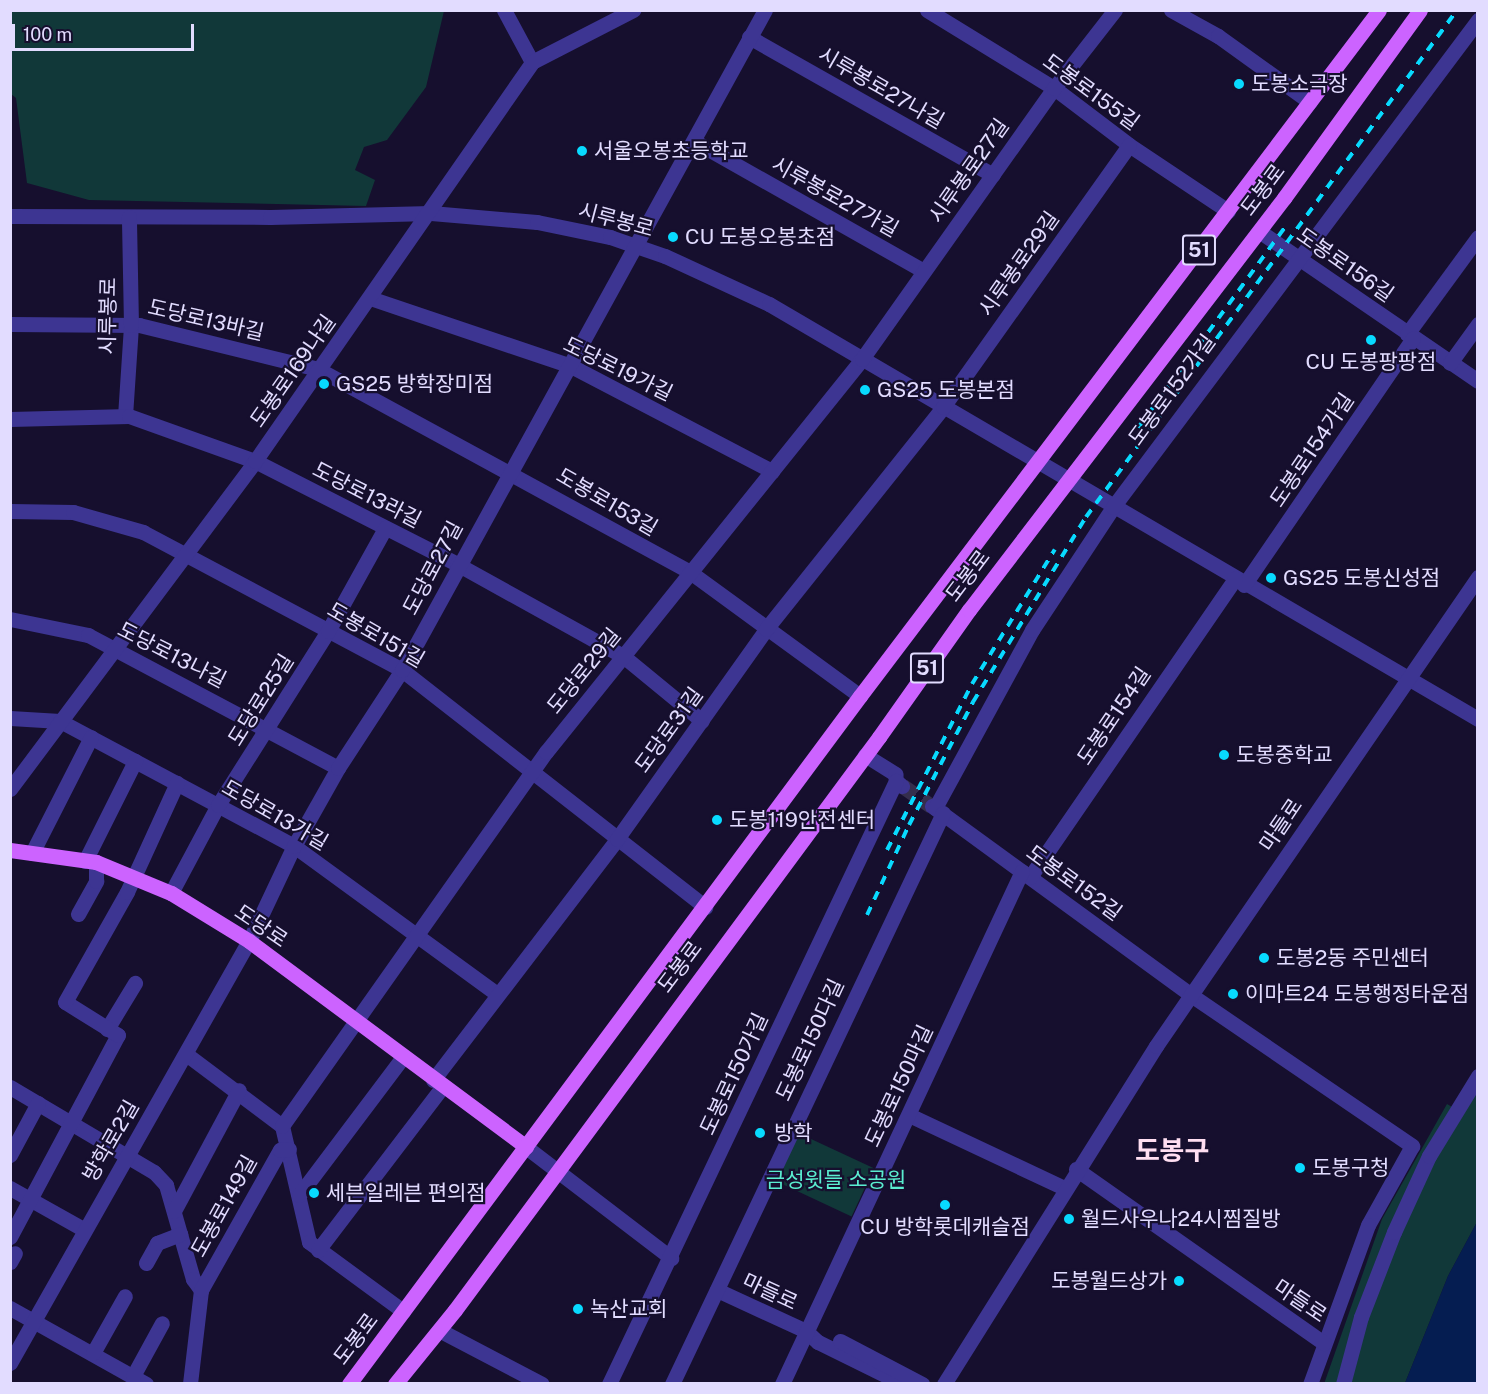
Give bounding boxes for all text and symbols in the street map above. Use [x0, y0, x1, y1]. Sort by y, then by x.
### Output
scale bar [15, 12, 196, 50]
text: 100 m [23, 24, 72, 45]
street label: 시루봉로27나길 [814, 42, 948, 134]
street label: 도봉로155길 [1038, 49, 1144, 135]
place label: 도봉소극장 [1251, 71, 1348, 97]
marker: 도봉소극장 [1232, 77, 1246, 91]
street label: 시루봉로27길 [924, 114, 1014, 228]
place label: 서울오봉초등학교 [594, 138, 749, 164]
marker: 서울오봉초등학교 [575, 144, 589, 158]
street label: 시루봉로27가길 [767, 152, 903, 242]
street label: 도봉로 [1235, 159, 1291, 221]
street label: 시루봉로 [575, 198, 657, 242]
street label: 시루봉로29길 [974, 207, 1064, 321]
street label: 도봉로156길 [1292, 222, 1398, 308]
place label: CU 도봉오봉초점 [685, 224, 835, 250]
marker: CU 도봉오봉초점 [666, 230, 680, 244]
road number: 51 [1181, 233, 1217, 267]
street label: 시루봉로 [95, 277, 121, 355]
street label: 도당로13바길 [145, 294, 267, 346]
street label: 도봉로169나길 [245, 310, 341, 432]
street label: 도봉로152가길 [1123, 330, 1221, 450]
street label: 도당로19가길 [559, 332, 677, 406]
marker: CU 도봉팡팡점 [1364, 333, 1378, 347]
place label: CU 도봉팡팡점 [1306, 349, 1436, 375]
place label: GS25 방학장미점 [336, 371, 493, 397]
marker: GS25 방학장미점 [317, 377, 331, 391]
place label: GS25 도봉본점 [877, 377, 1015, 403]
marker: GS25 도봉본점 [858, 383, 872, 397]
street label: 도봉로154가길 [1265, 388, 1359, 512]
street label: 도당로13라길 [309, 457, 425, 533]
street label: 도봉로153길 [552, 463, 662, 541]
street label: 도당로27길 [398, 517, 468, 619]
street label: 도봉로 [940, 545, 996, 607]
place label: GS25 도봉신성점 [1283, 565, 1440, 591]
marker: GS25 도봉신성점 [1264, 571, 1278, 585]
street label: 도봉로151길 [323, 597, 429, 673]
street label: 도당로13나길 [114, 617, 230, 693]
street label: 도당로29길 [542, 623, 626, 719]
street label: 도당로25길 [223, 650, 299, 750]
road number: 51 [909, 651, 945, 685]
street label: 도봉로154길 [1072, 662, 1156, 770]
street label: 도당로31길 [630, 683, 708, 777]
place label: 도봉중학교 [1236, 742, 1333, 768]
marker: 도봉중학교 [1217, 748, 1231, 762]
street label: 도당로13가길 [217, 774, 333, 856]
street label: 마들로 [1254, 794, 1308, 856]
place label: 도봉119안전센터 [729, 807, 875, 833]
marker: 도봉119안전센터 [710, 813, 724, 827]
street label: 도봉로152길 [1021, 840, 1127, 926]
street label: 도당로 [230, 899, 292, 953]
street label: 도봉로 [652, 936, 708, 998]
place label: 도봉2동 주민센터 [1276, 945, 1429, 971]
marker: 도봉2동 주민센터 [1257, 951, 1271, 965]
street label: 도봉로150다길 [771, 975, 849, 1105]
place label: 이마트24 도봉행정타운점 [1245, 981, 1469, 1007]
marker: 이마트24 도봉행정타운점 [1226, 987, 1240, 1001]
street label: 도봉로150가길 [695, 1009, 773, 1139]
street label: 도봉로150마길 [860, 1021, 938, 1151]
street label: 방학로2길 [78, 1096, 144, 1186]
place label: 방학 [774, 1120, 813, 1146]
marker: 방학 [751, 1124, 769, 1142]
district label: 도봉구 [1135, 1135, 1209, 1167]
street label: 도봉로149길 [186, 1151, 262, 1261]
place label: 도봉구청 [1312, 1155, 1389, 1181]
marker: 도봉구청 [1293, 1161, 1307, 1175]
park label: 금성윗들 소공원 [766, 1167, 906, 1193]
place label: 세븐일레븐 편의점 [326, 1180, 486, 1206]
marker: 세븐일레븐 편의점 [307, 1186, 321, 1200]
marker: CU 방학롯데캐슬점 [938, 1198, 952, 1212]
place label: 월드사우나24시찜질방 [1081, 1206, 1281, 1232]
marker: 월드사우나24시찜질방 [1062, 1212, 1076, 1226]
place label: CU 방학롯데캐슬점 [860, 1214, 1030, 1240]
street label: 마들로 [738, 1268, 802, 1316]
place label: 도봉월드상가 [1051, 1268, 1167, 1294]
marker: 도봉월드상가 [1172, 1274, 1186, 1288]
street label: 마들로 [1269, 1274, 1331, 1328]
place label: 녹산교회 [590, 1296, 667, 1322]
marker: 녹산교회 [571, 1302, 585, 1316]
street label: 도봉로 [328, 1308, 384, 1370]

